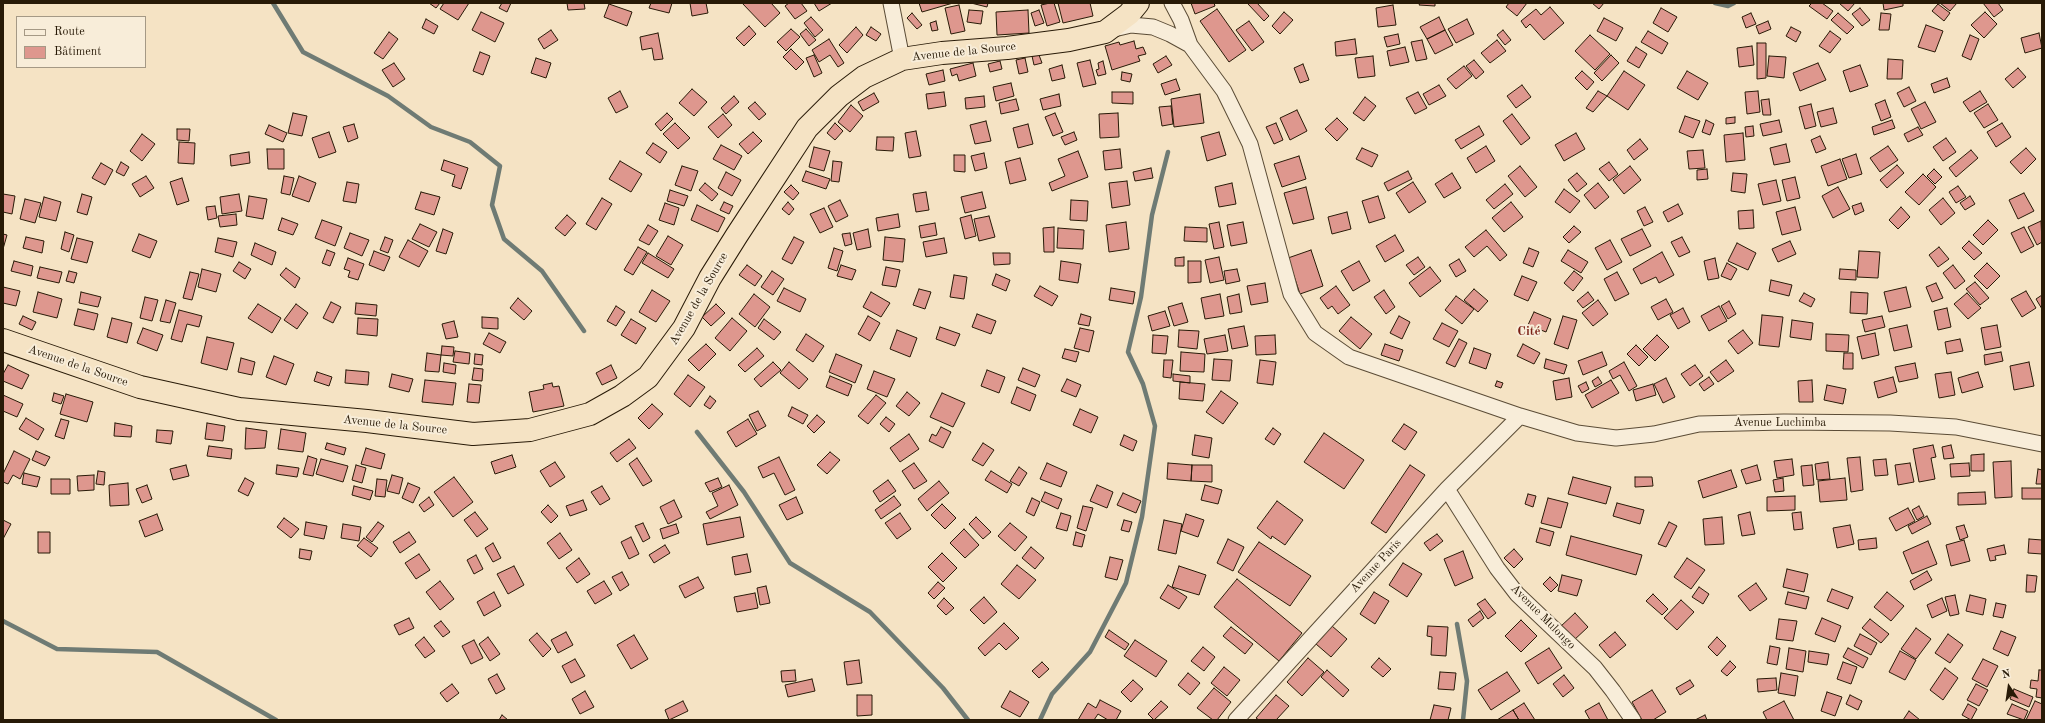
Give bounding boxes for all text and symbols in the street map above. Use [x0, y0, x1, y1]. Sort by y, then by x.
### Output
legend [16, 16, 146, 68]
text: Route [54, 26, 85, 38]
street label: Avenue de la Source [911, 39, 1017, 65]
text: Bâtiment [54, 46, 101, 58]
street label: Avenue de la Source [667, 250, 731, 348]
district label: Cité [1517, 324, 1541, 340]
street label: Avenue de la Source [26, 342, 130, 390]
street label: Avenue de la Source [342, 412, 448, 438]
street label: Avenue Luchimba [1734, 416, 1826, 430]
street label: Avenue Paris [1347, 536, 1405, 596]
street label: Avenue Mulongo [1507, 581, 1579, 653]
north arrow [1989, 667, 2029, 707]
text: N [2001, 669, 2012, 681]

